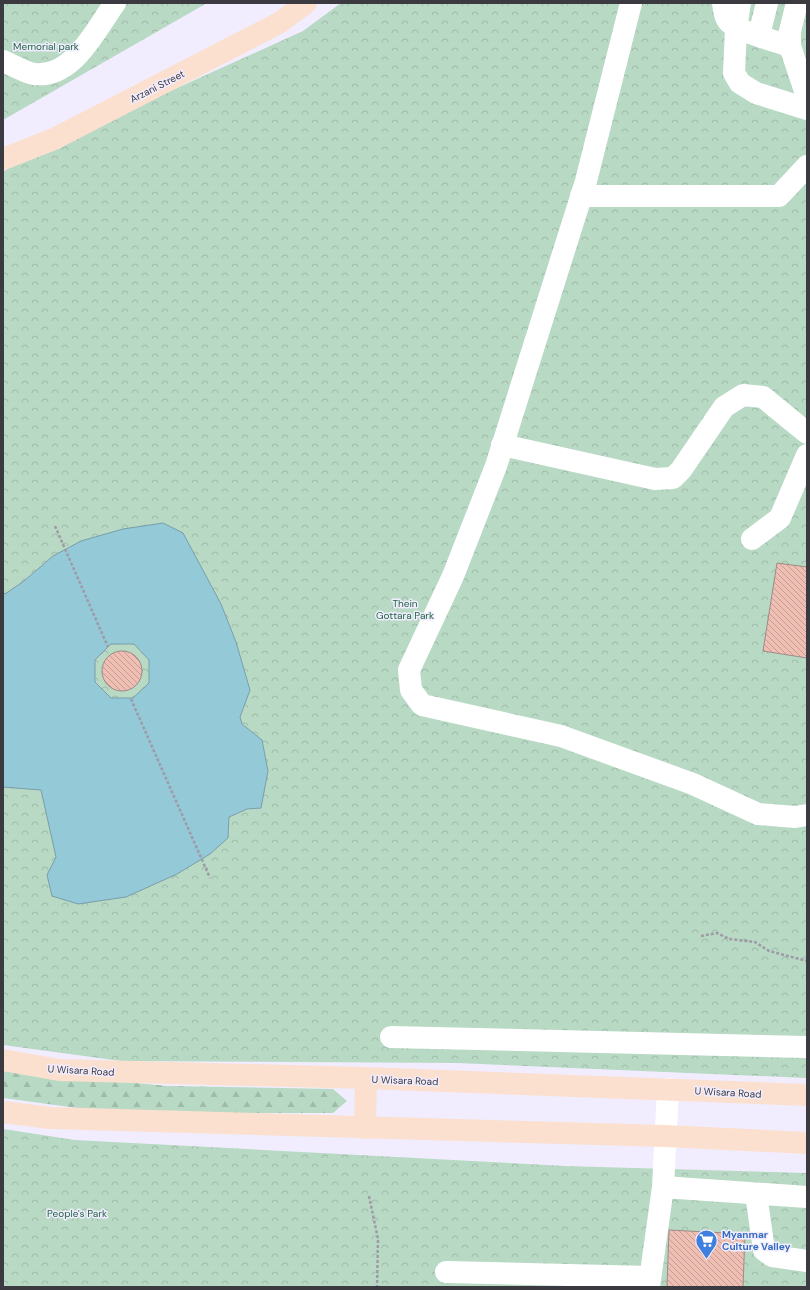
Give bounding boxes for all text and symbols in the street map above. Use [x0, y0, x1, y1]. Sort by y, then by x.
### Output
park label: Memorial park [13, 40, 79, 53]
street label: Arzani Street [128, 67, 187, 106]
park label: Thein Gottara Park [376, 597, 434, 622]
street label: U Wisara Road [47, 1062, 115, 1079]
street label: U Wisara Road [371, 1073, 439, 1088]
street label: U Wisara Road [694, 1084, 762, 1101]
park label: People's Park [47, 1207, 107, 1220]
supermarket icon: Myanmar Culture Valley [693, 1227, 719, 1260]
place label: Myanmar Culture Valley [722, 1228, 791, 1253]

